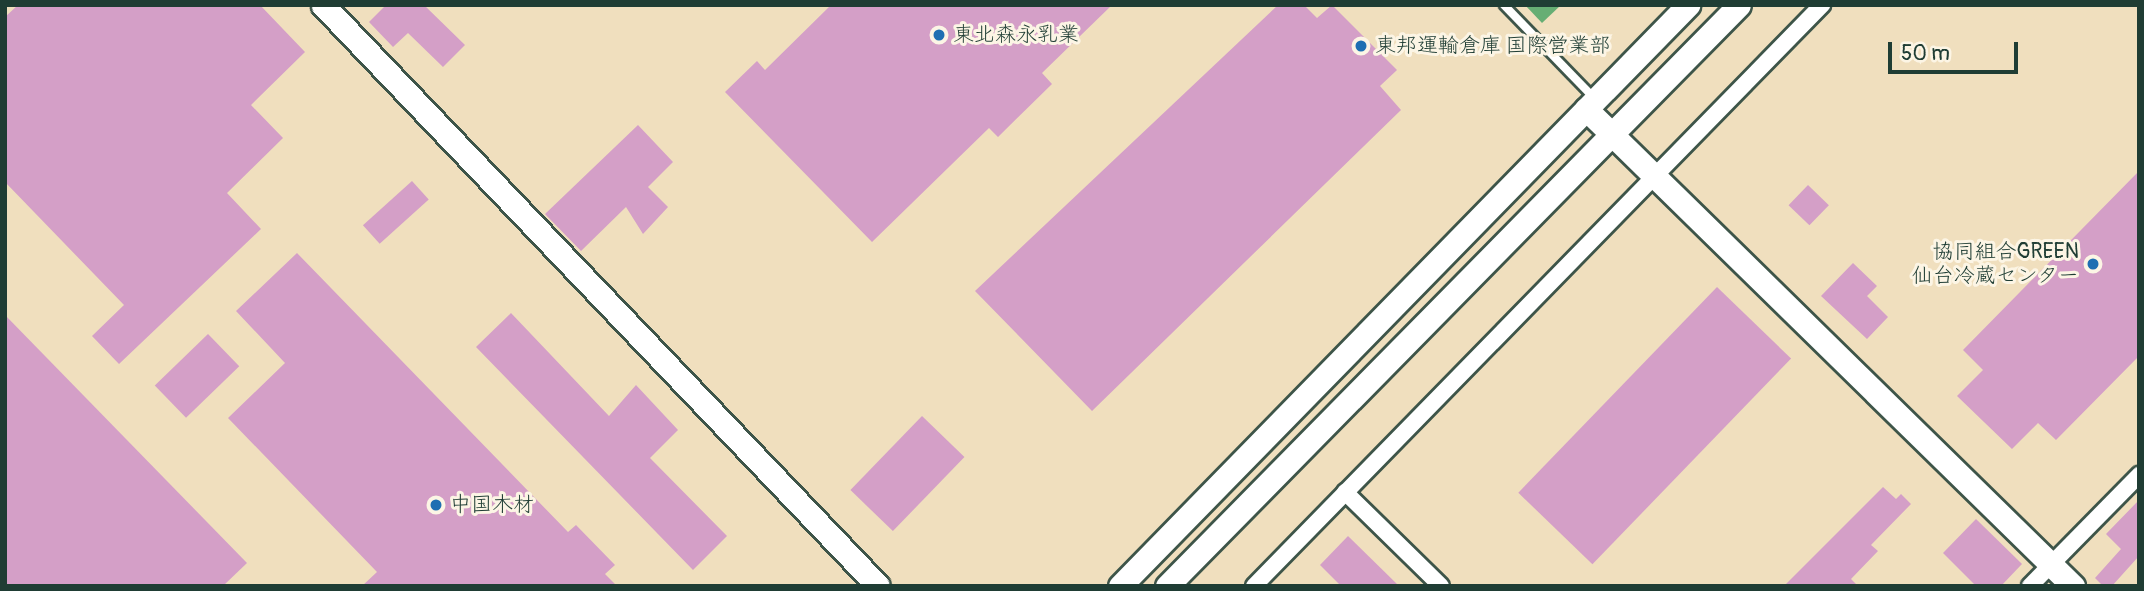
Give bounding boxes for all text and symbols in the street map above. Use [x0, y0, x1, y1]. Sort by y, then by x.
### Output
place label: 東北森永乳業 [953, 22, 1079, 48]
marker: 東北森永乳業 [931, 27, 947, 43]
scale bar [1892, 28, 2022, 72]
place label: 東邦運輸倉庫 国際営業部 [1375, 33, 1611, 59]
marker: 東邦運輸倉庫 国際営業部 [1353, 38, 1369, 54]
text: 50 m [1901, 40, 1950, 67]
place label: 協同組合GREEN 仙台冷蔵センター [1911, 239, 2079, 289]
marker: 協同組合GREEN 仙台冷蔵センター [2085, 256, 2101, 272]
place label: 中国木材 [450, 492, 534, 518]
marker: 中国木材 [428, 497, 444, 513]

